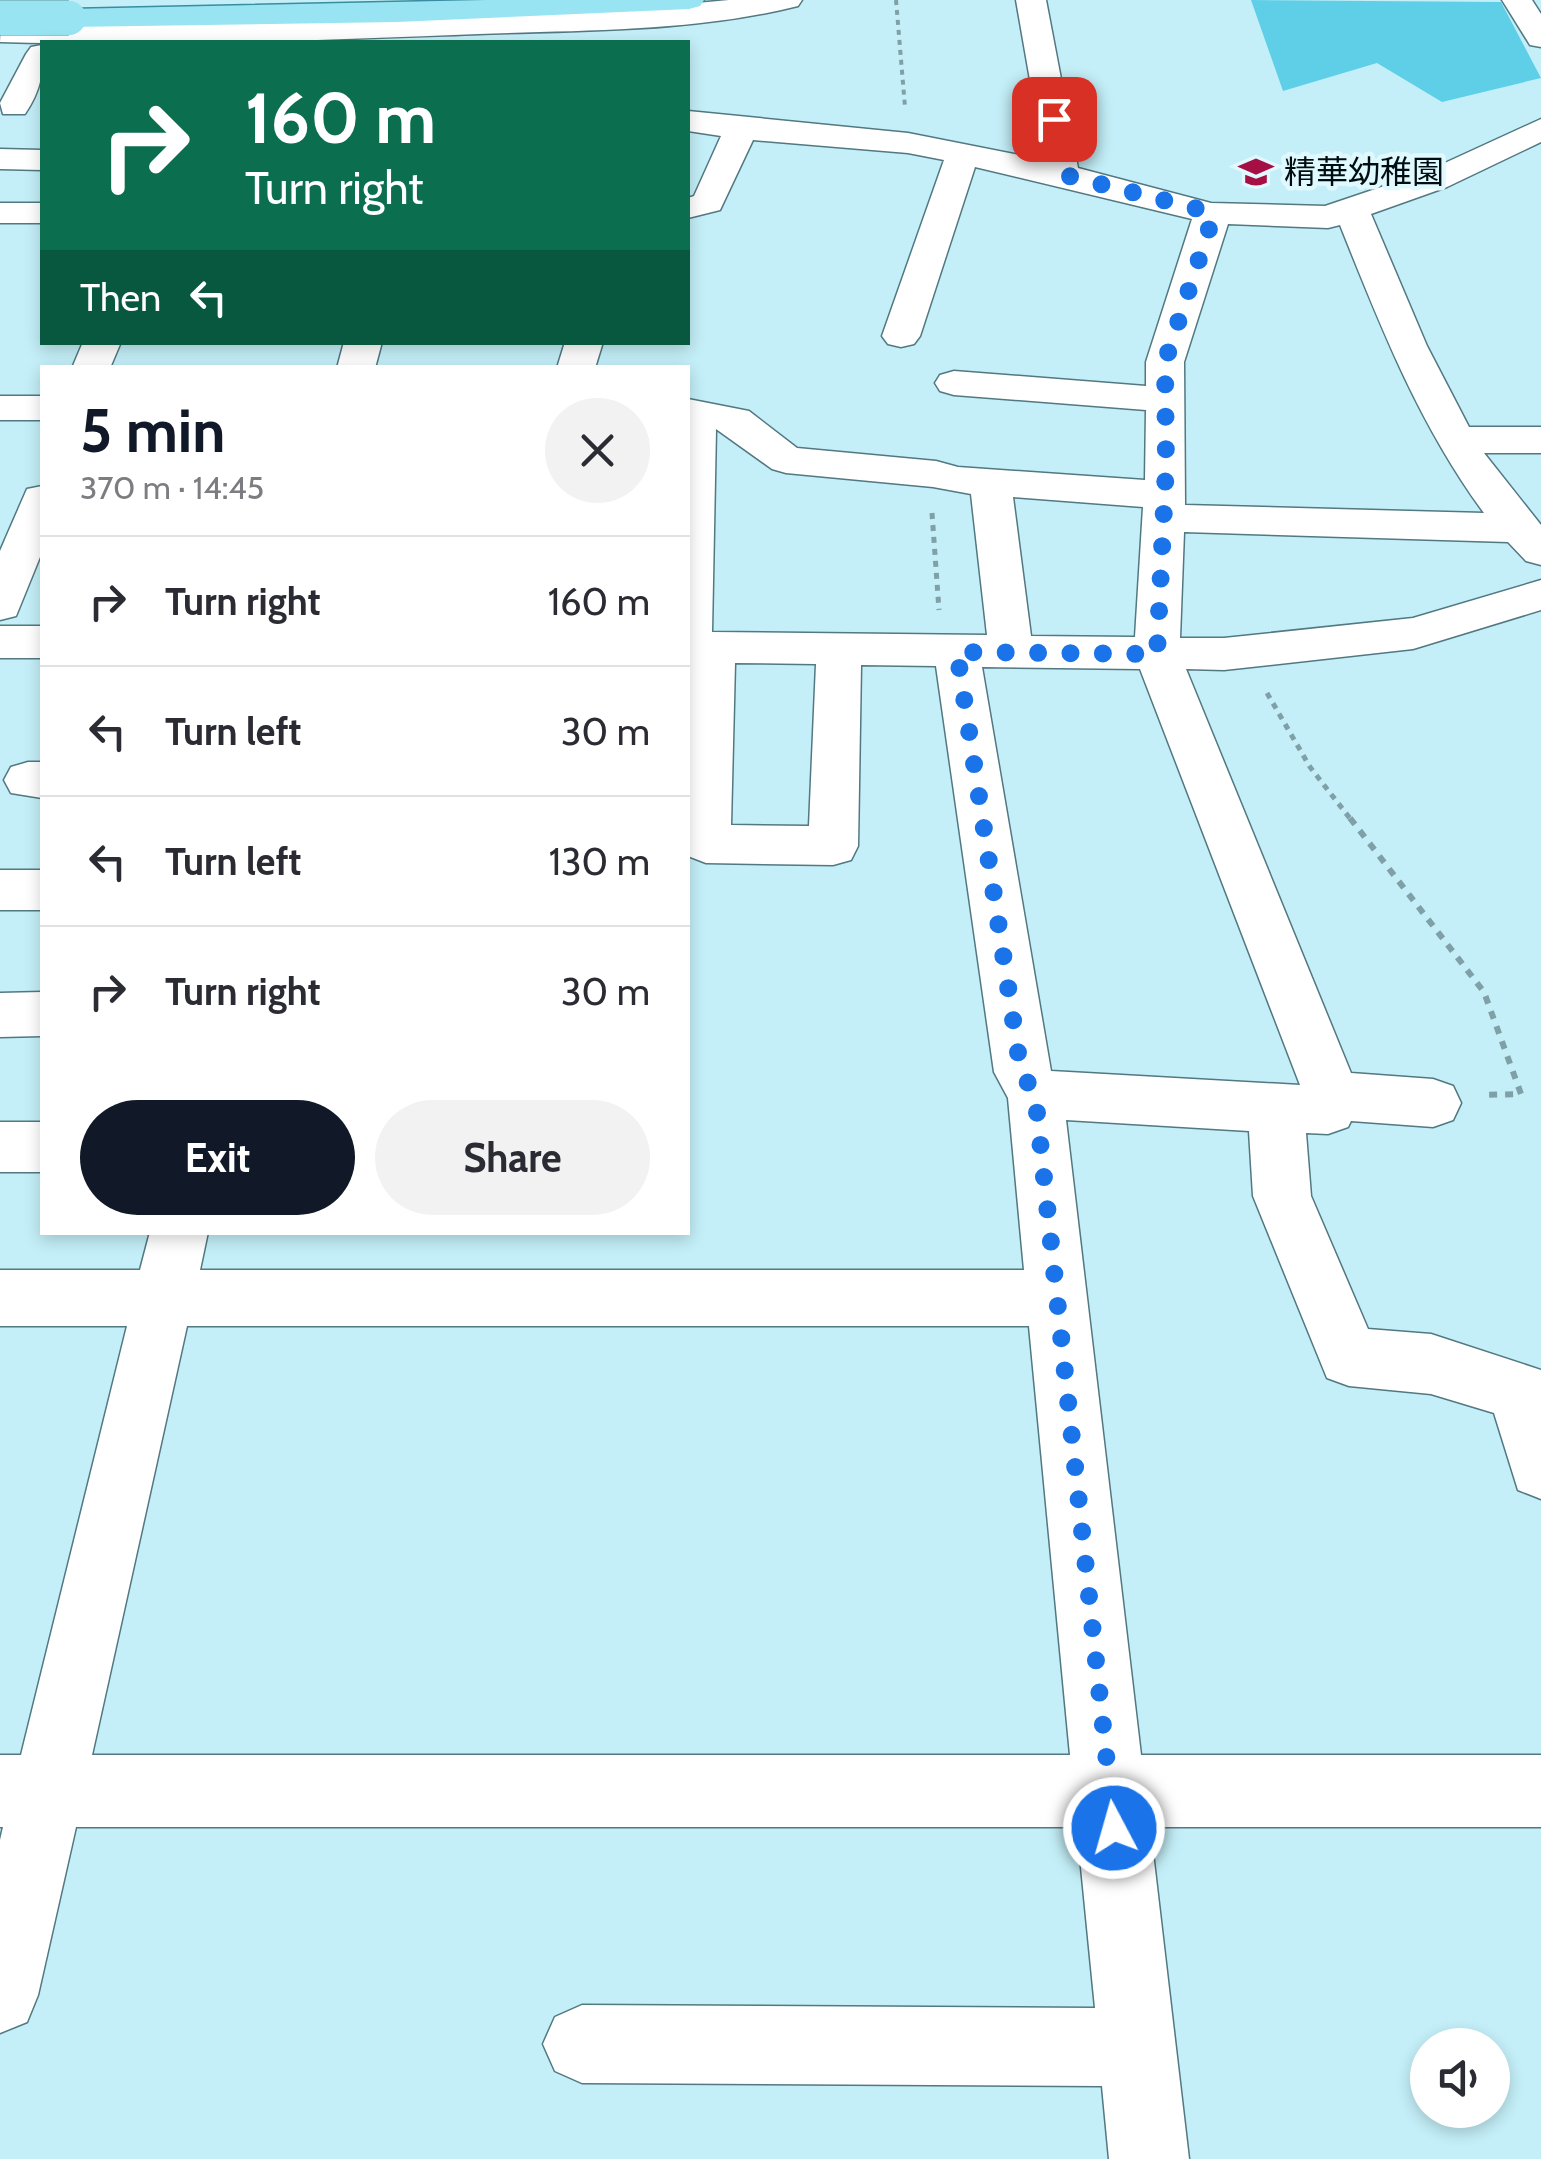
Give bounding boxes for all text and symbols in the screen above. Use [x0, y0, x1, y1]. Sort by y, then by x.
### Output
text: 160 m [245, 75, 436, 161]
pin [1012, 77, 1097, 162]
icon: right [80, 80, 210, 210]
icon: arrive [1027, 92, 1082, 147]
place label: 精華幼稚園 [1284, 152, 1444, 191]
school or university icon: 精華幼稚園 [1237, 153, 1275, 191]
text: Turn right [245, 161, 424, 215]
icon: left [181, 270, 236, 325]
text: Then [80, 274, 161, 321]
text: 5 min [80, 394, 225, 467]
button: close [545, 398, 650, 503]
text: 370 m · 14:45 [80, 468, 264, 507]
icon: right [80, 574, 135, 629]
text: Turn right [165, 578, 321, 625]
text: 160 m [548, 578, 650, 625]
icon: left [80, 704, 135, 759]
text: Turn left [165, 708, 301, 755]
text: 30 m [561, 708, 650, 755]
icon: left [80, 834, 135, 889]
text: Turn left [165, 838, 301, 885]
text: 130 m [549, 838, 650, 885]
icon: right [80, 964, 135, 1019]
text: Turn right [165, 968, 321, 1015]
text: 30 m [561, 968, 650, 1015]
button: Exit [80, 1100, 355, 1215]
button: Share [375, 1100, 650, 1215]
position arrow [1062, 1776, 1166, 1880]
map controls [1410, 2028, 1510, 2128]
button: sound [1410, 2028, 1510, 2128]

